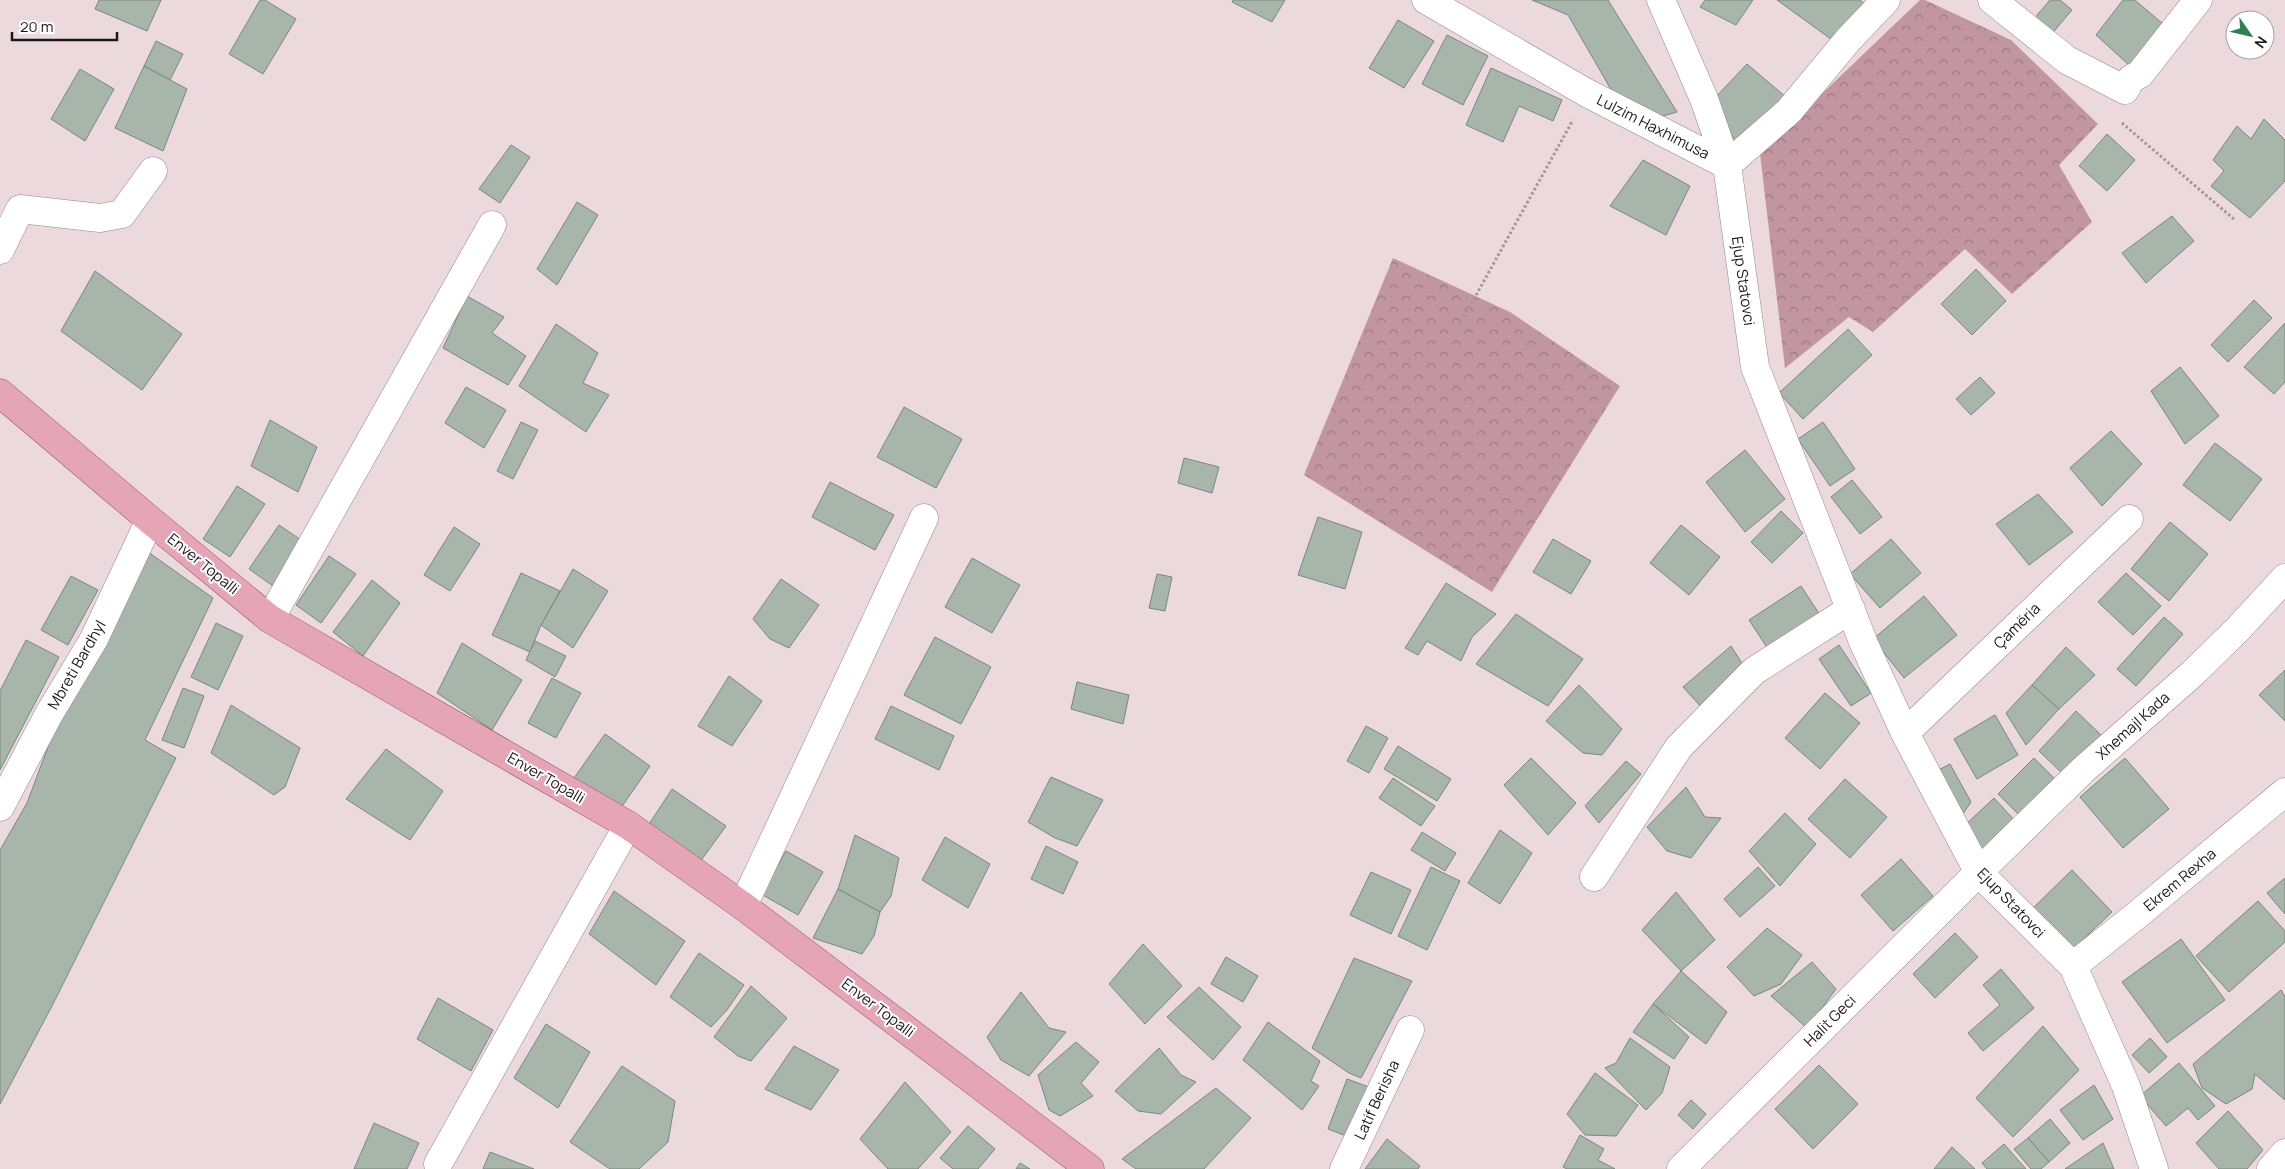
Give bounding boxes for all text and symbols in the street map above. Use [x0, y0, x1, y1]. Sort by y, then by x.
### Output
scale bar [12, 10, 118, 42]
north arrow [2225, 10, 2275, 60]
text: 20 m [20, 16, 53, 37]
text: N [2251, 33, 2272, 52]
street label: Lulzim Haxhimusa [1593, 89, 1713, 164]
street label: Ejup Statovci [1727, 235, 1760, 327]
street label: Enver Topalli [163, 528, 243, 599]
street label: Çamëria [1989, 598, 2045, 653]
street label: Mbreti Bardhyl [42, 616, 111, 713]
street label: Xhemajl Kada [2091, 687, 2174, 764]
street label: Enver Topalli [504, 747, 589, 808]
street label: Ekrem Rexha [2139, 843, 2220, 916]
street label: Ejup Statovci [1973, 863, 2050, 942]
street label: Enver Topalli [838, 973, 919, 1042]
street label: Halit Geci [1799, 990, 1860, 1051]
street label: Latif Berisha [1349, 1056, 1404, 1143]

